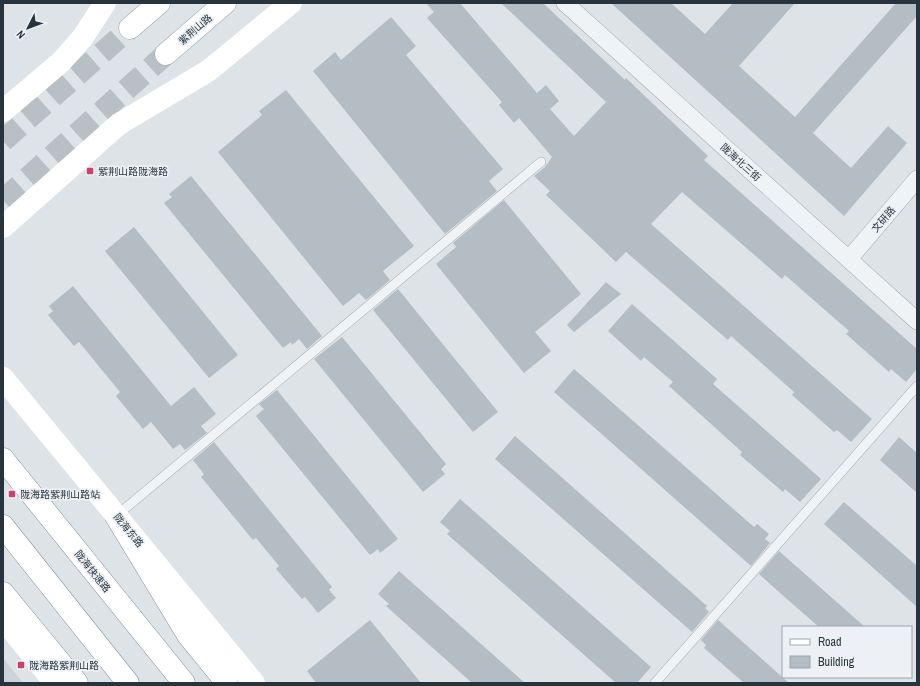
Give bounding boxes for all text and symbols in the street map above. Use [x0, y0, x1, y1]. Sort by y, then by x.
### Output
north arrow [8, 8, 48, 48]
street label: 紫荆山路 [176, 11, 215, 47]
text: N [13, 28, 28, 42]
street label: 陇海北三街 [718, 141, 764, 184]
place label: 紫荆山路陇海路 [98, 165, 168, 178]
marker: 紫荆山路陇海路 [85, 166, 95, 176]
street label: 文研路 [869, 204, 898, 235]
place label: 陇海路紫荆山路站 [20, 488, 100, 501]
marker: 陇海路紫荆山路站 [7, 489, 17, 499]
street label: 陇海东路 [111, 511, 146, 550]
street label: 陇海快速路 [72, 548, 113, 595]
legend [782, 626, 912, 678]
text: Road [818, 634, 842, 650]
text: Building [818, 654, 855, 670]
place label: 陇海路紫荆山路 [29, 659, 99, 672]
marker: 陇海路紫荆山路 [16, 660, 26, 670]

